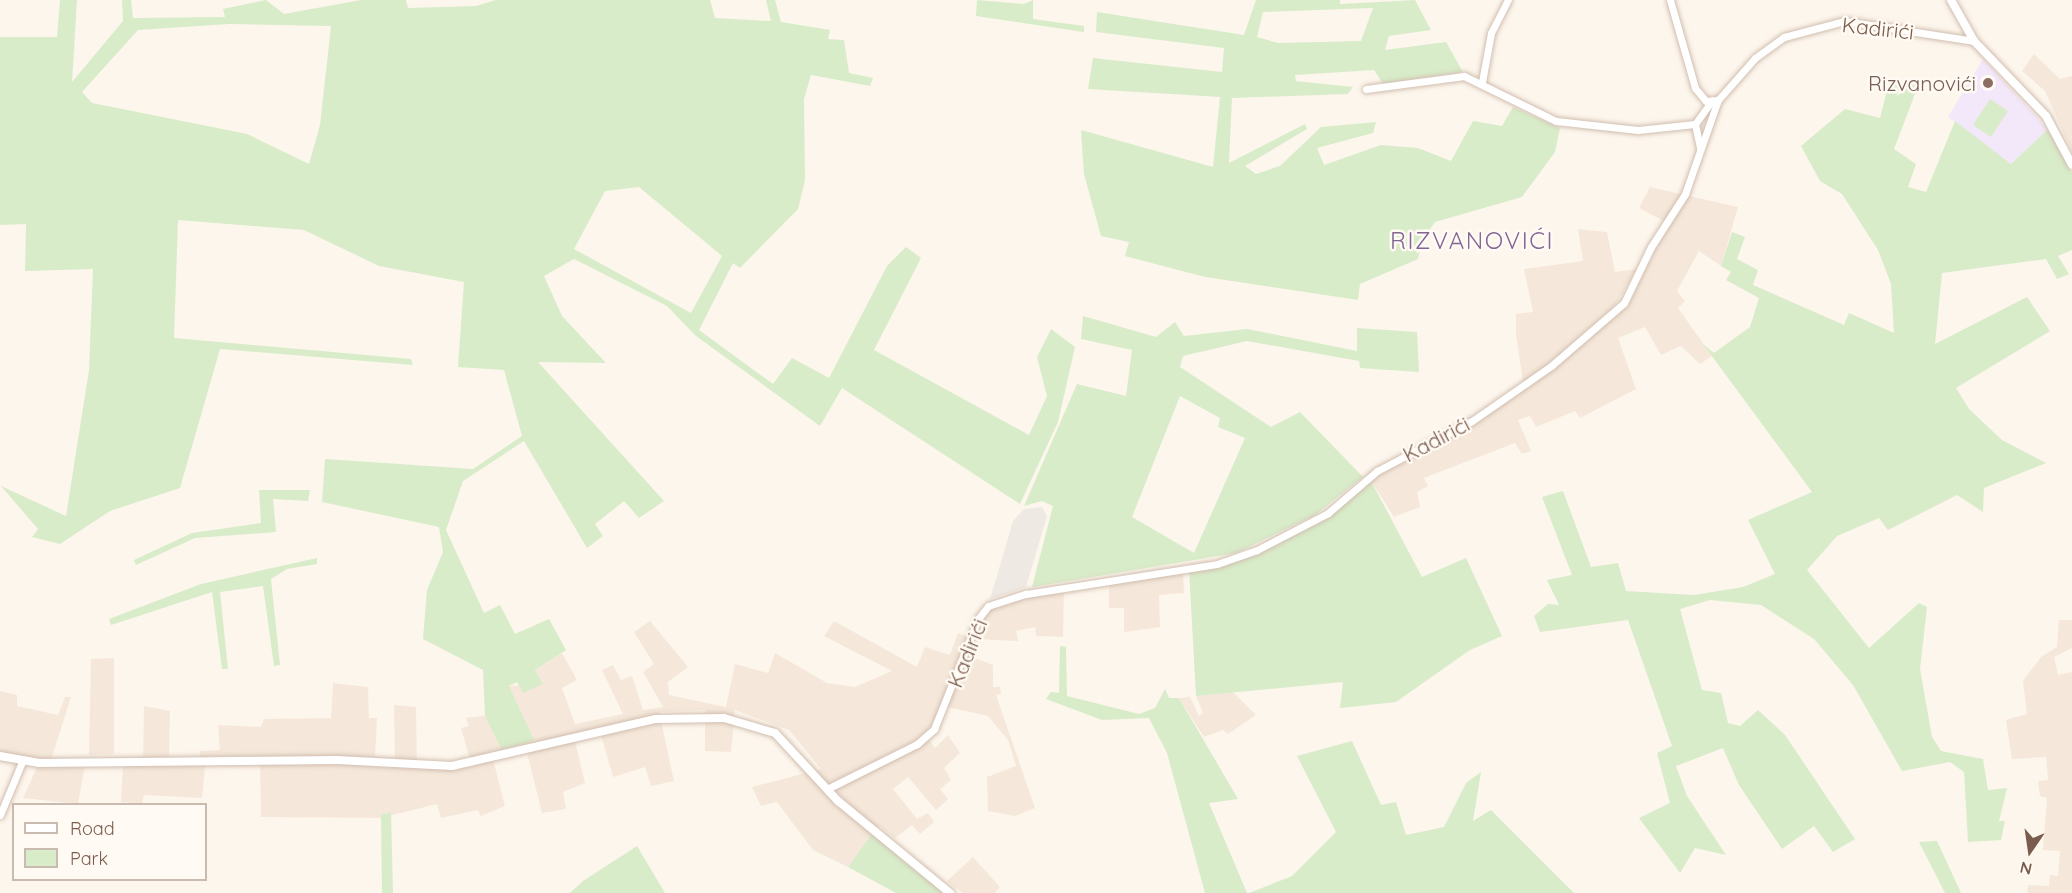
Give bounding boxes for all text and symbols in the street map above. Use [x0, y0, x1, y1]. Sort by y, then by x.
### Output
street label: Kadirići [1841, 12, 1915, 44]
place label: Rizvanovići [1868, 70, 1976, 96]
marker: Rizvanovići [1981, 76, 1995, 90]
district label: RIZVANOVIĆI [1390, 227, 1554, 255]
street label: Kadirići [1398, 411, 1474, 467]
street label: Kadirići [942, 615, 992, 691]
legend [12, 803, 207, 881]
text: Road [70, 817, 115, 840]
north arrow [2000, 821, 2060, 881]
text: Park [70, 847, 108, 870]
text: N [2018, 857, 2034, 880]

